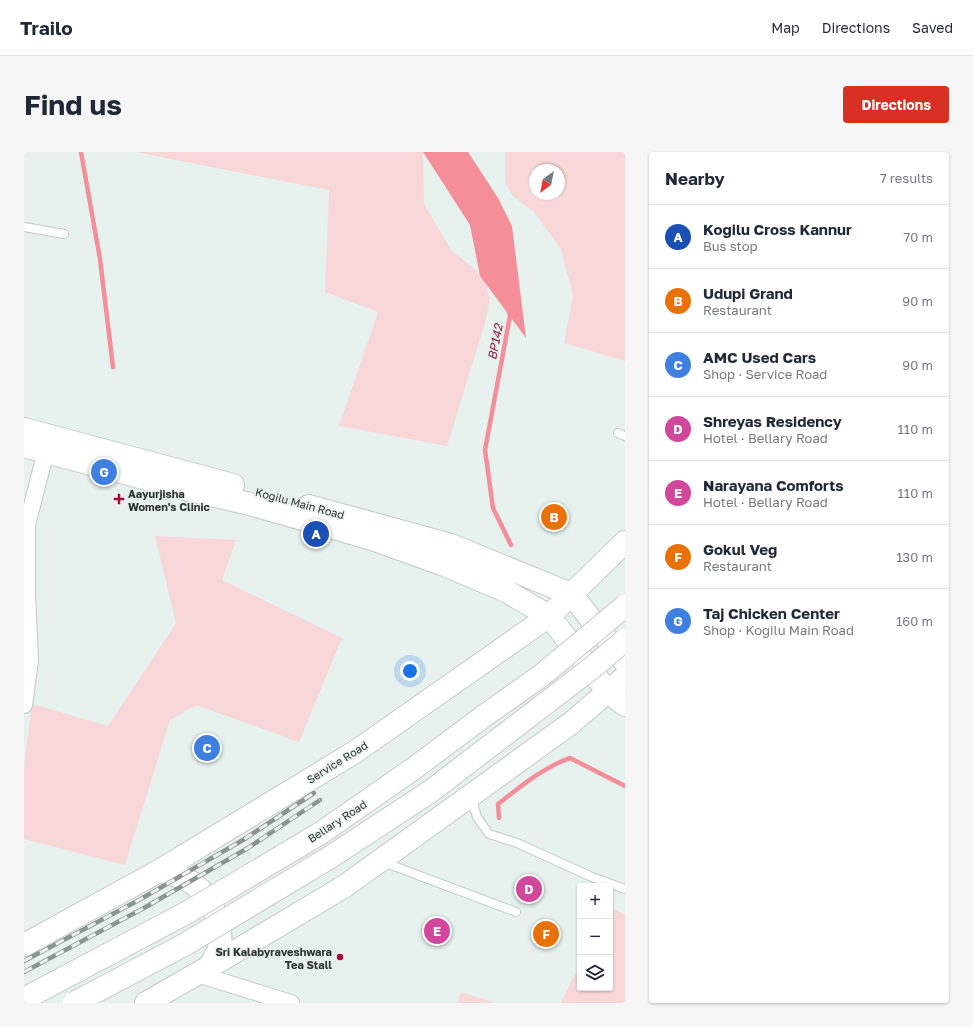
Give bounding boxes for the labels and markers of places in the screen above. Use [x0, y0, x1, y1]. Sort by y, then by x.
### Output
pin: G [91, 457, 117, 487]
place label: Aayurjisha Women's Clinic [128, 487, 210, 513]
marker: Aayurjisha Women's Clinic [113, 493, 125, 505]
pin: B [541, 502, 567, 532]
pin: A [303, 519, 329, 549]
pin: C [194, 733, 220, 763]
pin: D [516, 874, 542, 904]
pin: E [424, 916, 450, 946]
pin: F [533, 919, 559, 949]
place label: Sri Kalabyraveshwara Tea Stall [215, 945, 332, 971]
marker: Sri Kalabyraveshwara Tea Stall [335, 952, 345, 962]

